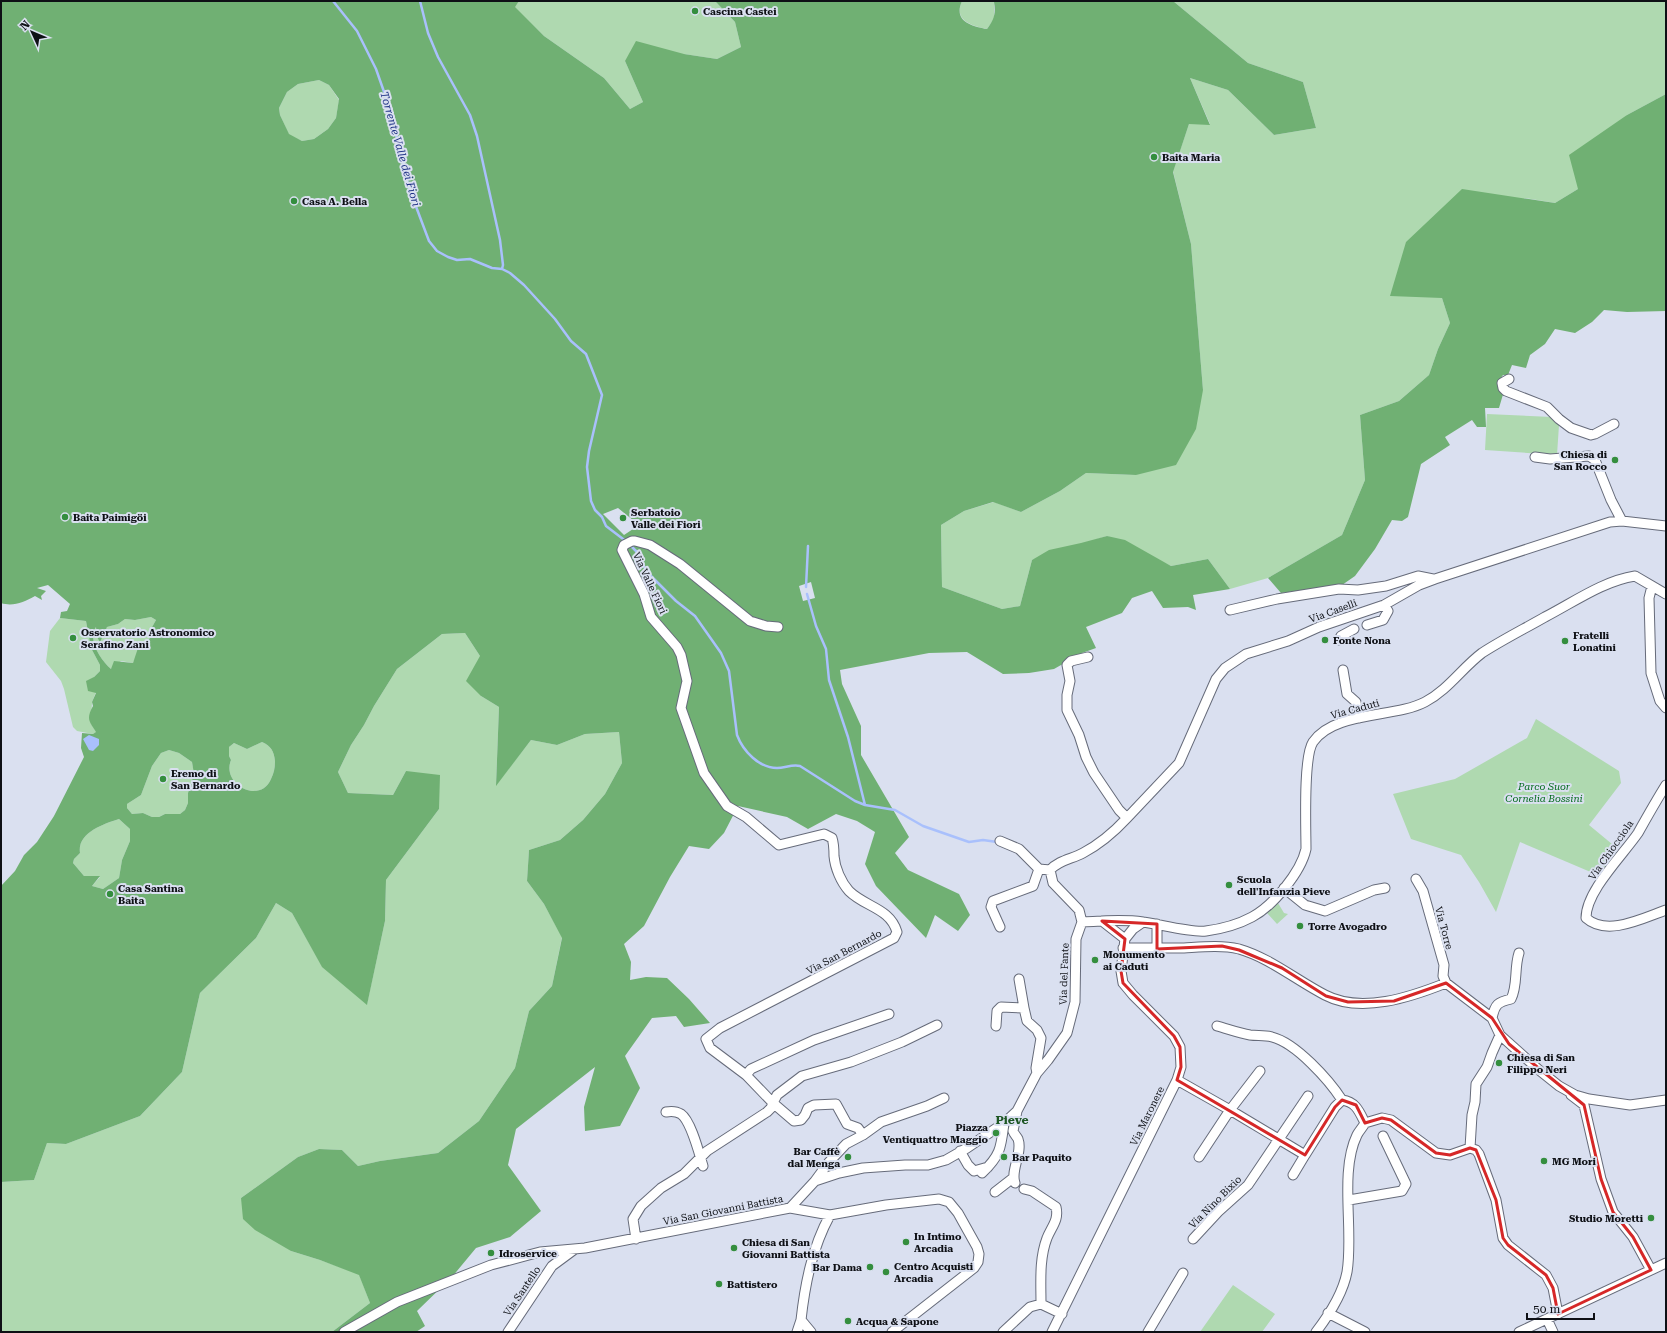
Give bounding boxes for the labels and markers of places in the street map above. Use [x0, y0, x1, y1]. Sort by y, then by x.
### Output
marker: Cascina Castei [690, 6, 700, 16]
place label: Cascina Castei [703, 6, 777, 17]
marker: Baita Maria [1149, 152, 1159, 162]
place label: Baita Maria [1162, 152, 1220, 163]
marker: Casa A. Bella [289, 196, 299, 206]
place label: Casa A. Bella [302, 196, 367, 207]
place label: Chiesa di San Rocco [1554, 449, 1608, 472]
marker: Chiesa di San Rocco [1610, 455, 1620, 465]
place label: Serbatoio Valle dei Fiori [631, 507, 701, 530]
marker: Baita Paimigöi [60, 512, 70, 522]
place label: Baita Paimigöi [73, 512, 147, 523]
marker: Serbatoio Valle dei Fiori [618, 513, 628, 523]
place label: Osservatorio Astronomico Serafino Zani [81, 627, 215, 650]
place label: Fratelli Lonatini [1573, 630, 1617, 653]
marker: Osservatorio Astronomico Serafino Zani [68, 633, 78, 643]
marker: Fonte Nona [1320, 635, 1330, 645]
place label: Fonte Nona [1333, 635, 1391, 646]
marker: Fratelli Lonatini [1560, 636, 1570, 646]
place label: Eremo di San Bernardo [171, 768, 241, 791]
marker: Eremo di San Bernardo [158, 774, 168, 784]
place label: Scuola dell'Infanzia Pieve [1237, 874, 1331, 897]
marker: Scuola dell'Infanzia Pieve [1224, 880, 1234, 890]
place label: Casa Santina Baita [118, 883, 184, 906]
marker: Casa Santina Baita [105, 889, 115, 899]
marker: Torre Avogadro [1295, 921, 1305, 931]
place label: Torre Avogadro [1308, 921, 1387, 932]
place label: Monumento ai Caduti [1103, 949, 1165, 972]
marker: Monumento ai Caduti [1090, 955, 1100, 965]
place label: Chiesa di San Filippo Neri [1507, 1052, 1575, 1075]
marker: Chiesa di San Filippo Neri [1494, 1058, 1504, 1068]
place label: Piazza Ventiquattro Maggio [883, 1122, 989, 1145]
marker: Piazza Ventiquattro Maggio [991, 1128, 1001, 1138]
place label: Bar Caffè dal Menga [788, 1146, 840, 1169]
marker: Bar Caffè dal Menga [843, 1152, 853, 1162]
marker: Bar Paquito [999, 1152, 1009, 1162]
place label: Bar Paquito [1012, 1152, 1072, 1163]
marker: MG Mori [1539, 1156, 1549, 1166]
place label: MG Mori [1552, 1156, 1596, 1167]
place label: Studio Moretti [1569, 1213, 1644, 1224]
marker: Studio Moretti [1646, 1213, 1656, 1223]
place label: In Intimo Arcadia [914, 1231, 962, 1254]
place label: Chiesa di San Giovanni Battista [742, 1237, 830, 1260]
marker: In Intimo Arcadia [901, 1237, 911, 1247]
marker: Chiesa di San Giovanni Battista [729, 1243, 739, 1253]
marker: Idroservice [486, 1248, 496, 1258]
place label: Idroservice [499, 1248, 557, 1259]
place label: Centro Acquisti Arcadia [894, 1261, 974, 1284]
place label: Bar Dama [813, 1262, 862, 1273]
marker: Bar Dama [865, 1262, 875, 1272]
marker: Centro Acquisti Arcadia [881, 1267, 891, 1277]
marker: Battistero [714, 1279, 724, 1289]
place label: Battistero [727, 1279, 778, 1290]
marker: Acqua & Sapone [843, 1316, 853, 1326]
place label: Acqua & Sapone [856, 1316, 939, 1327]

